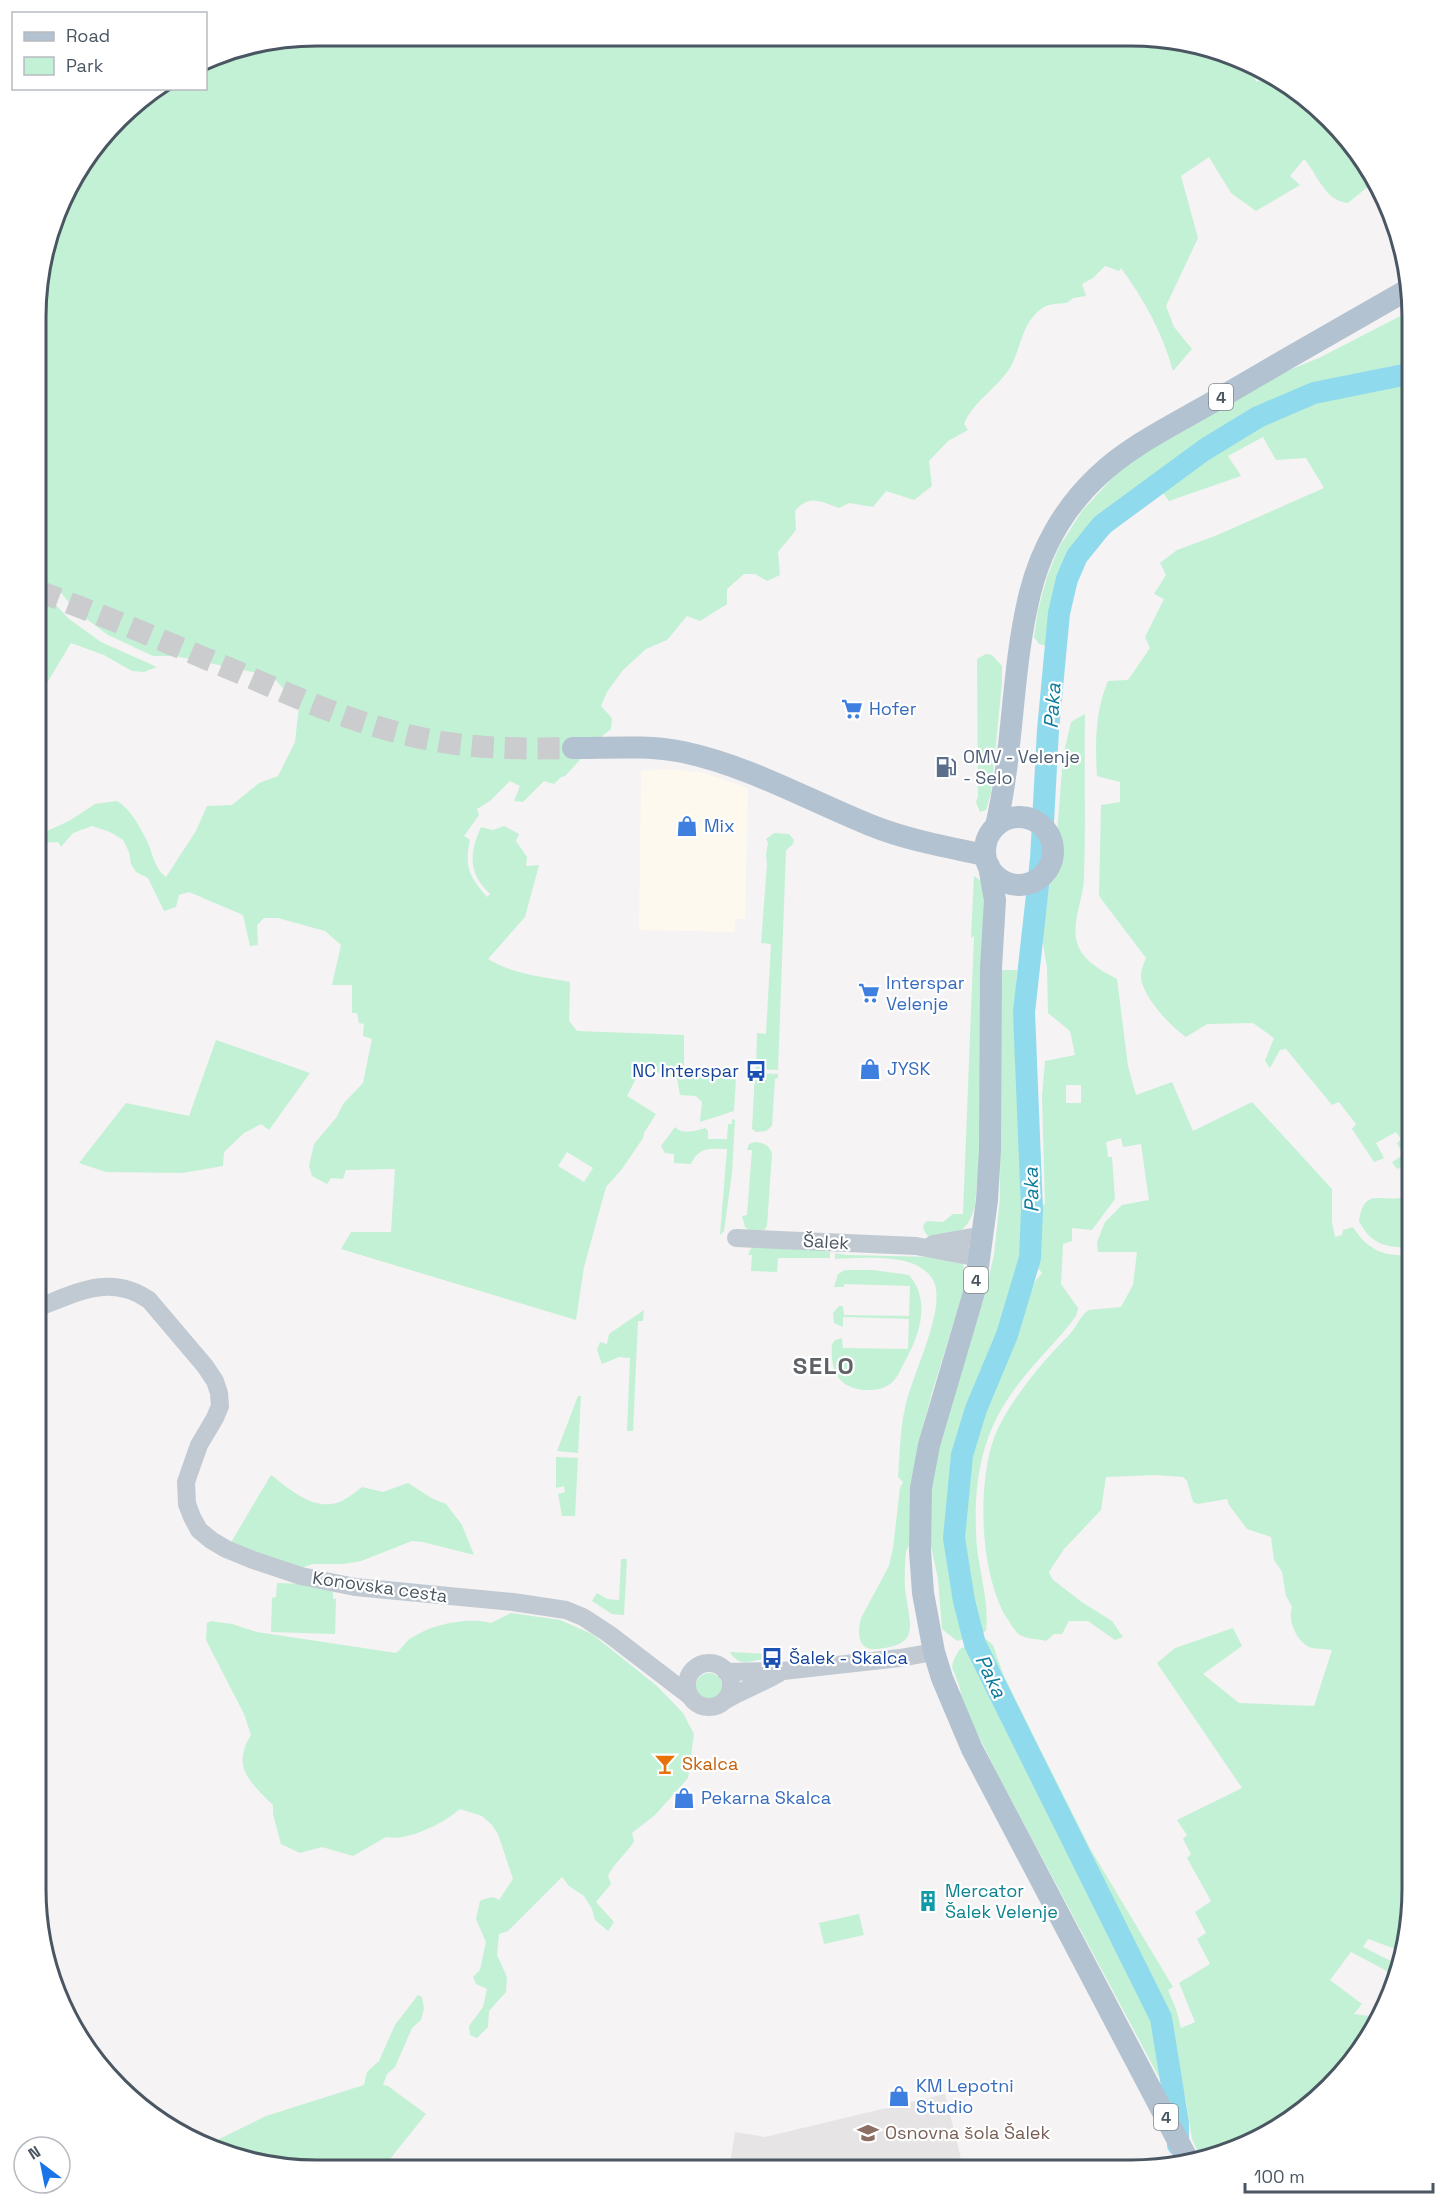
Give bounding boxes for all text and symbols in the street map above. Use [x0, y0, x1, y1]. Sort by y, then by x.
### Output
legend [12, 12, 207, 90]
text: Road [66, 24, 110, 47]
text: Park [66, 54, 104, 77]
road number: 4 [1209, 384, 1233, 410]
water label: Paka [1037, 682, 1067, 730]
supermarket icon: Hofer [840, 697, 864, 721]
place label: Hofer [869, 697, 917, 720]
place label: OMV - Velenje - Selo [963, 745, 1080, 789]
fuel station icon: OMV - Velenje - Selo [934, 755, 958, 779]
shop icon: Mix [675, 814, 699, 838]
place label: Mix [704, 814, 735, 837]
place label: Interspar Velenje [886, 971, 965, 1015]
supermarket icon: Interspar Velenje [857, 981, 881, 1005]
shop icon: JYSK [858, 1057, 882, 1081]
place label: JYSK [887, 1057, 930, 1080]
place label: NC Interspar [632, 1059, 739, 1082]
bus stop icon: NC Interspar [744, 1059, 768, 1083]
water label: Paka [1018, 1167, 1044, 1213]
street label: Šalek [802, 1229, 850, 1254]
road number: 4 [964, 1267, 988, 1293]
district label: SELO [793, 1350, 855, 1381]
street label: Konovska cesta [311, 1566, 449, 1607]
bus stop icon: Šalek - Skalca [760, 1646, 784, 1670]
place label: Šalek - Skalca [789, 1646, 908, 1669]
water label: Paka [969, 1650, 1013, 1703]
bar icon: Skalca [653, 1752, 677, 1776]
place label: Skalca [682, 1752, 738, 1775]
shop icon: Pekarna Skalca [672, 1786, 696, 1810]
place label: Pekarna Skalca [701, 1786, 831, 1809]
place label: Mercator Šalek Velenje [945, 1879, 1058, 1923]
building icon: Mercator Šalek Velenje [916, 1889, 940, 1913]
place label: KM Lepotni Studio [916, 2074, 1014, 2118]
shop icon: KM Lepotni Studio [887, 2084, 911, 2108]
road number: 4 [1154, 2104, 1178, 2130]
school or university icon: Osnovna šola Šalek [856, 2121, 880, 2145]
place label: Osnovna šola Šalek [885, 2121, 1050, 2144]
north arrow [12, 2135, 72, 2195]
text: N [24, 2141, 44, 2164]
scale bar [1245, 2156, 1432, 2194]
text: 100 m [1254, 2165, 1305, 2188]

